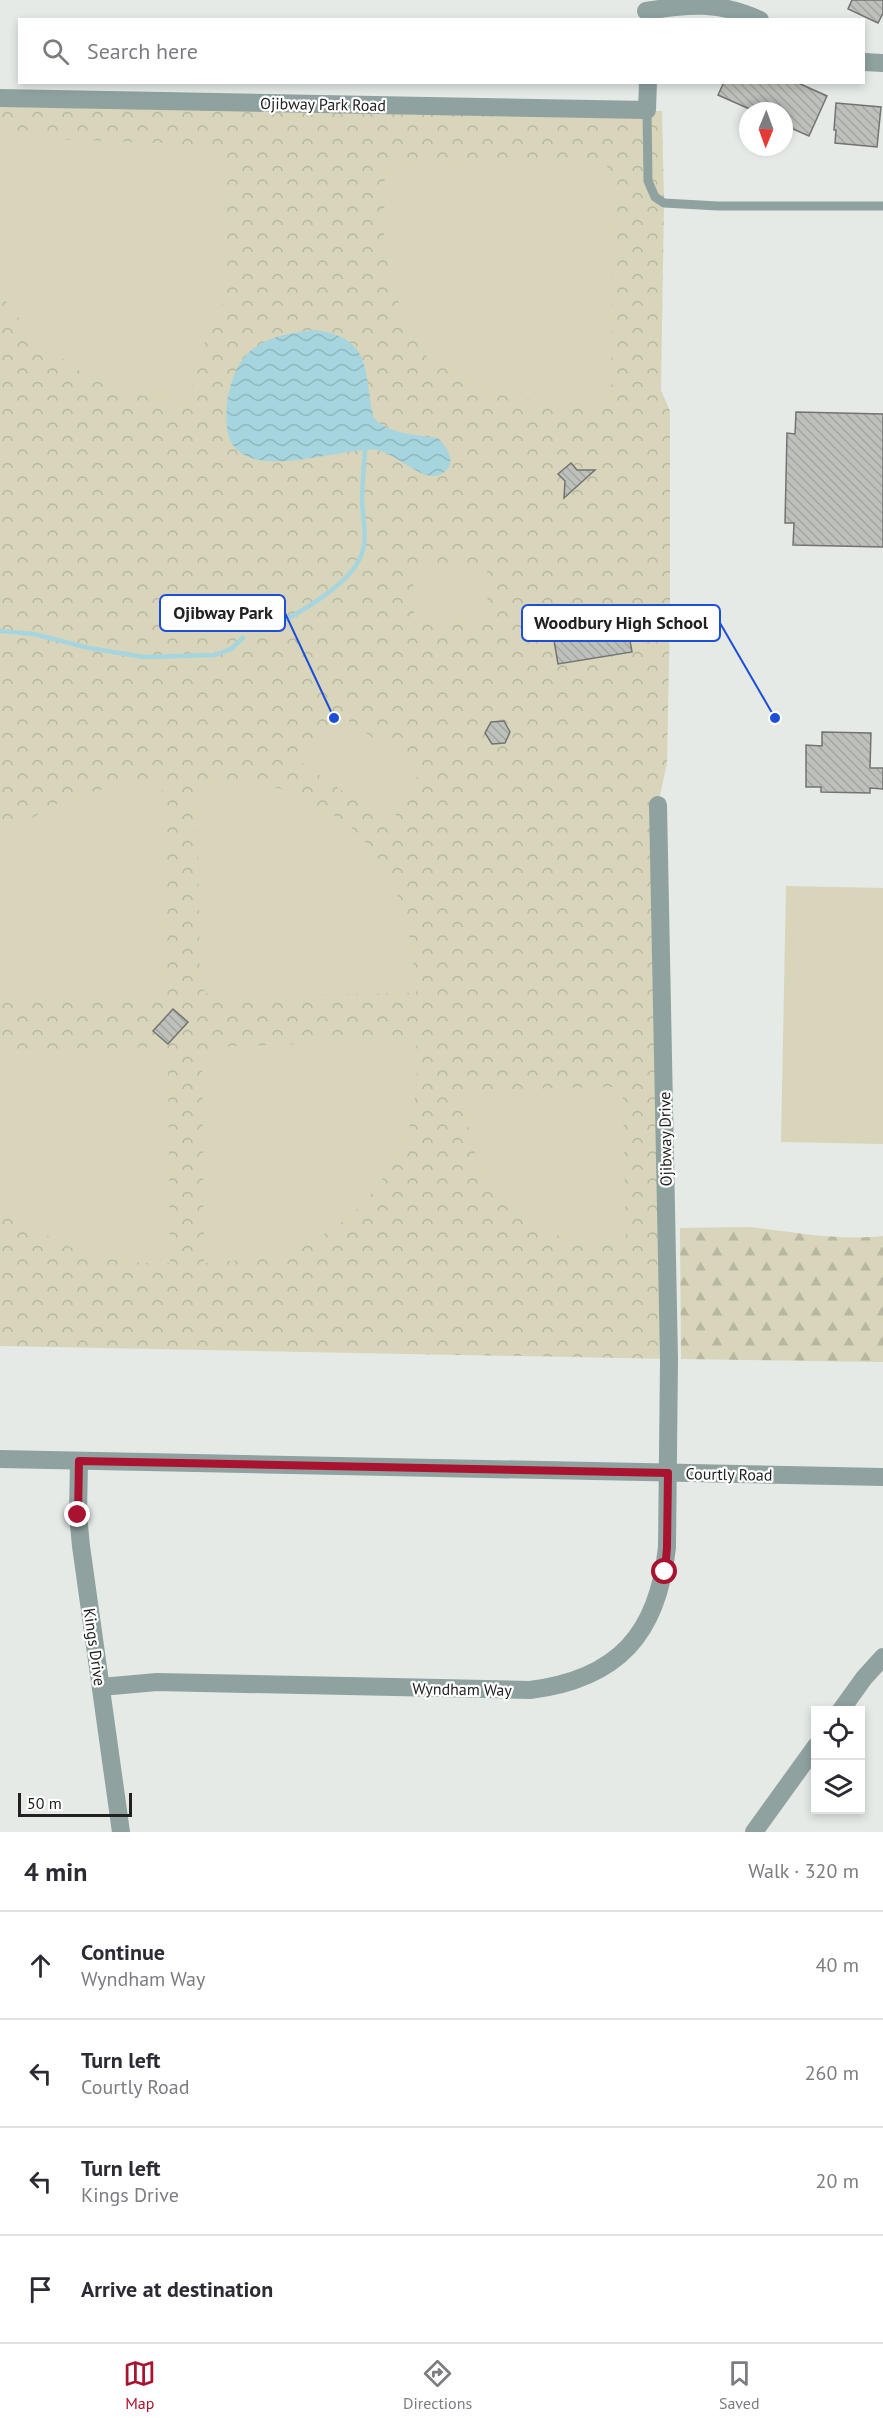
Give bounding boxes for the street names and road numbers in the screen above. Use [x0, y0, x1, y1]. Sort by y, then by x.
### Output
street label: Ojibway Park Road [260, 93, 386, 115]
street label: Ojibway Drive [654, 1091, 676, 1187]
street label: Courtly Road [685, 1463, 773, 1485]
street label: Kings Drive [80, 1607, 110, 1687]
street label: Wyndham Way [412, 1678, 512, 1700]

